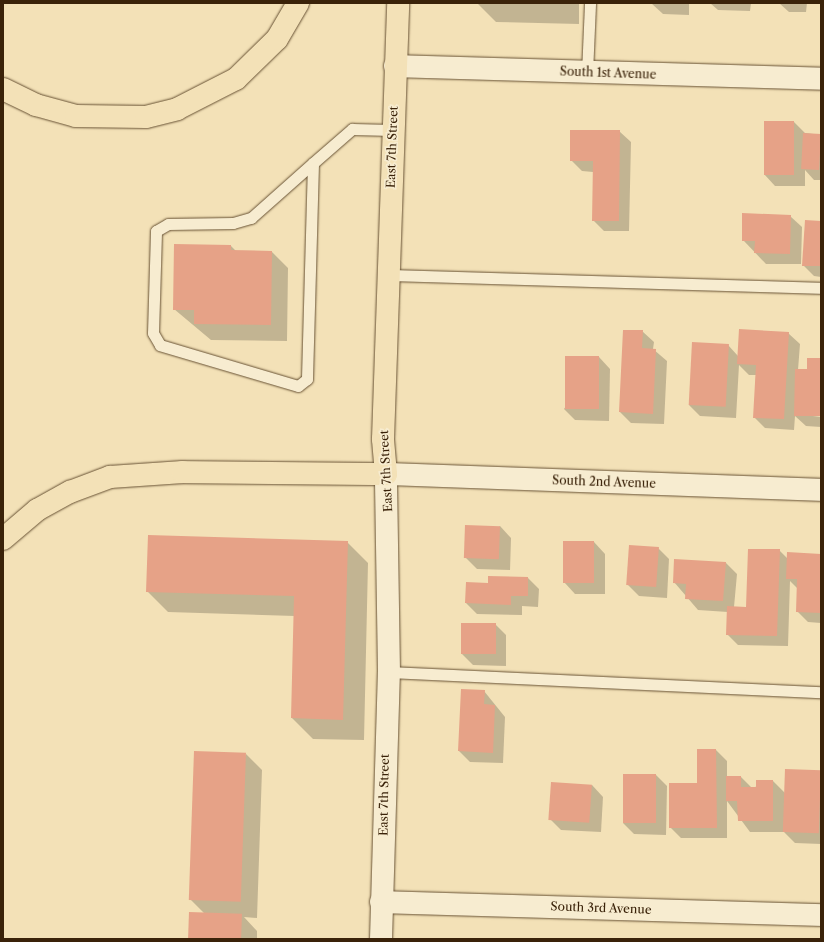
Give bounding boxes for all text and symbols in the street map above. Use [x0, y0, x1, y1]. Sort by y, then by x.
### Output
street label: South 1st Avenue [559, 64, 657, 82]
street label: East 7th Street [383, 106, 401, 188]
street label: East 7th Street [377, 430, 395, 512]
street label: South 2nd Avenue [552, 473, 656, 491]
street label: East 7th Street [376, 754, 392, 836]
street label: South 3rd Avenue [550, 899, 652, 917]

